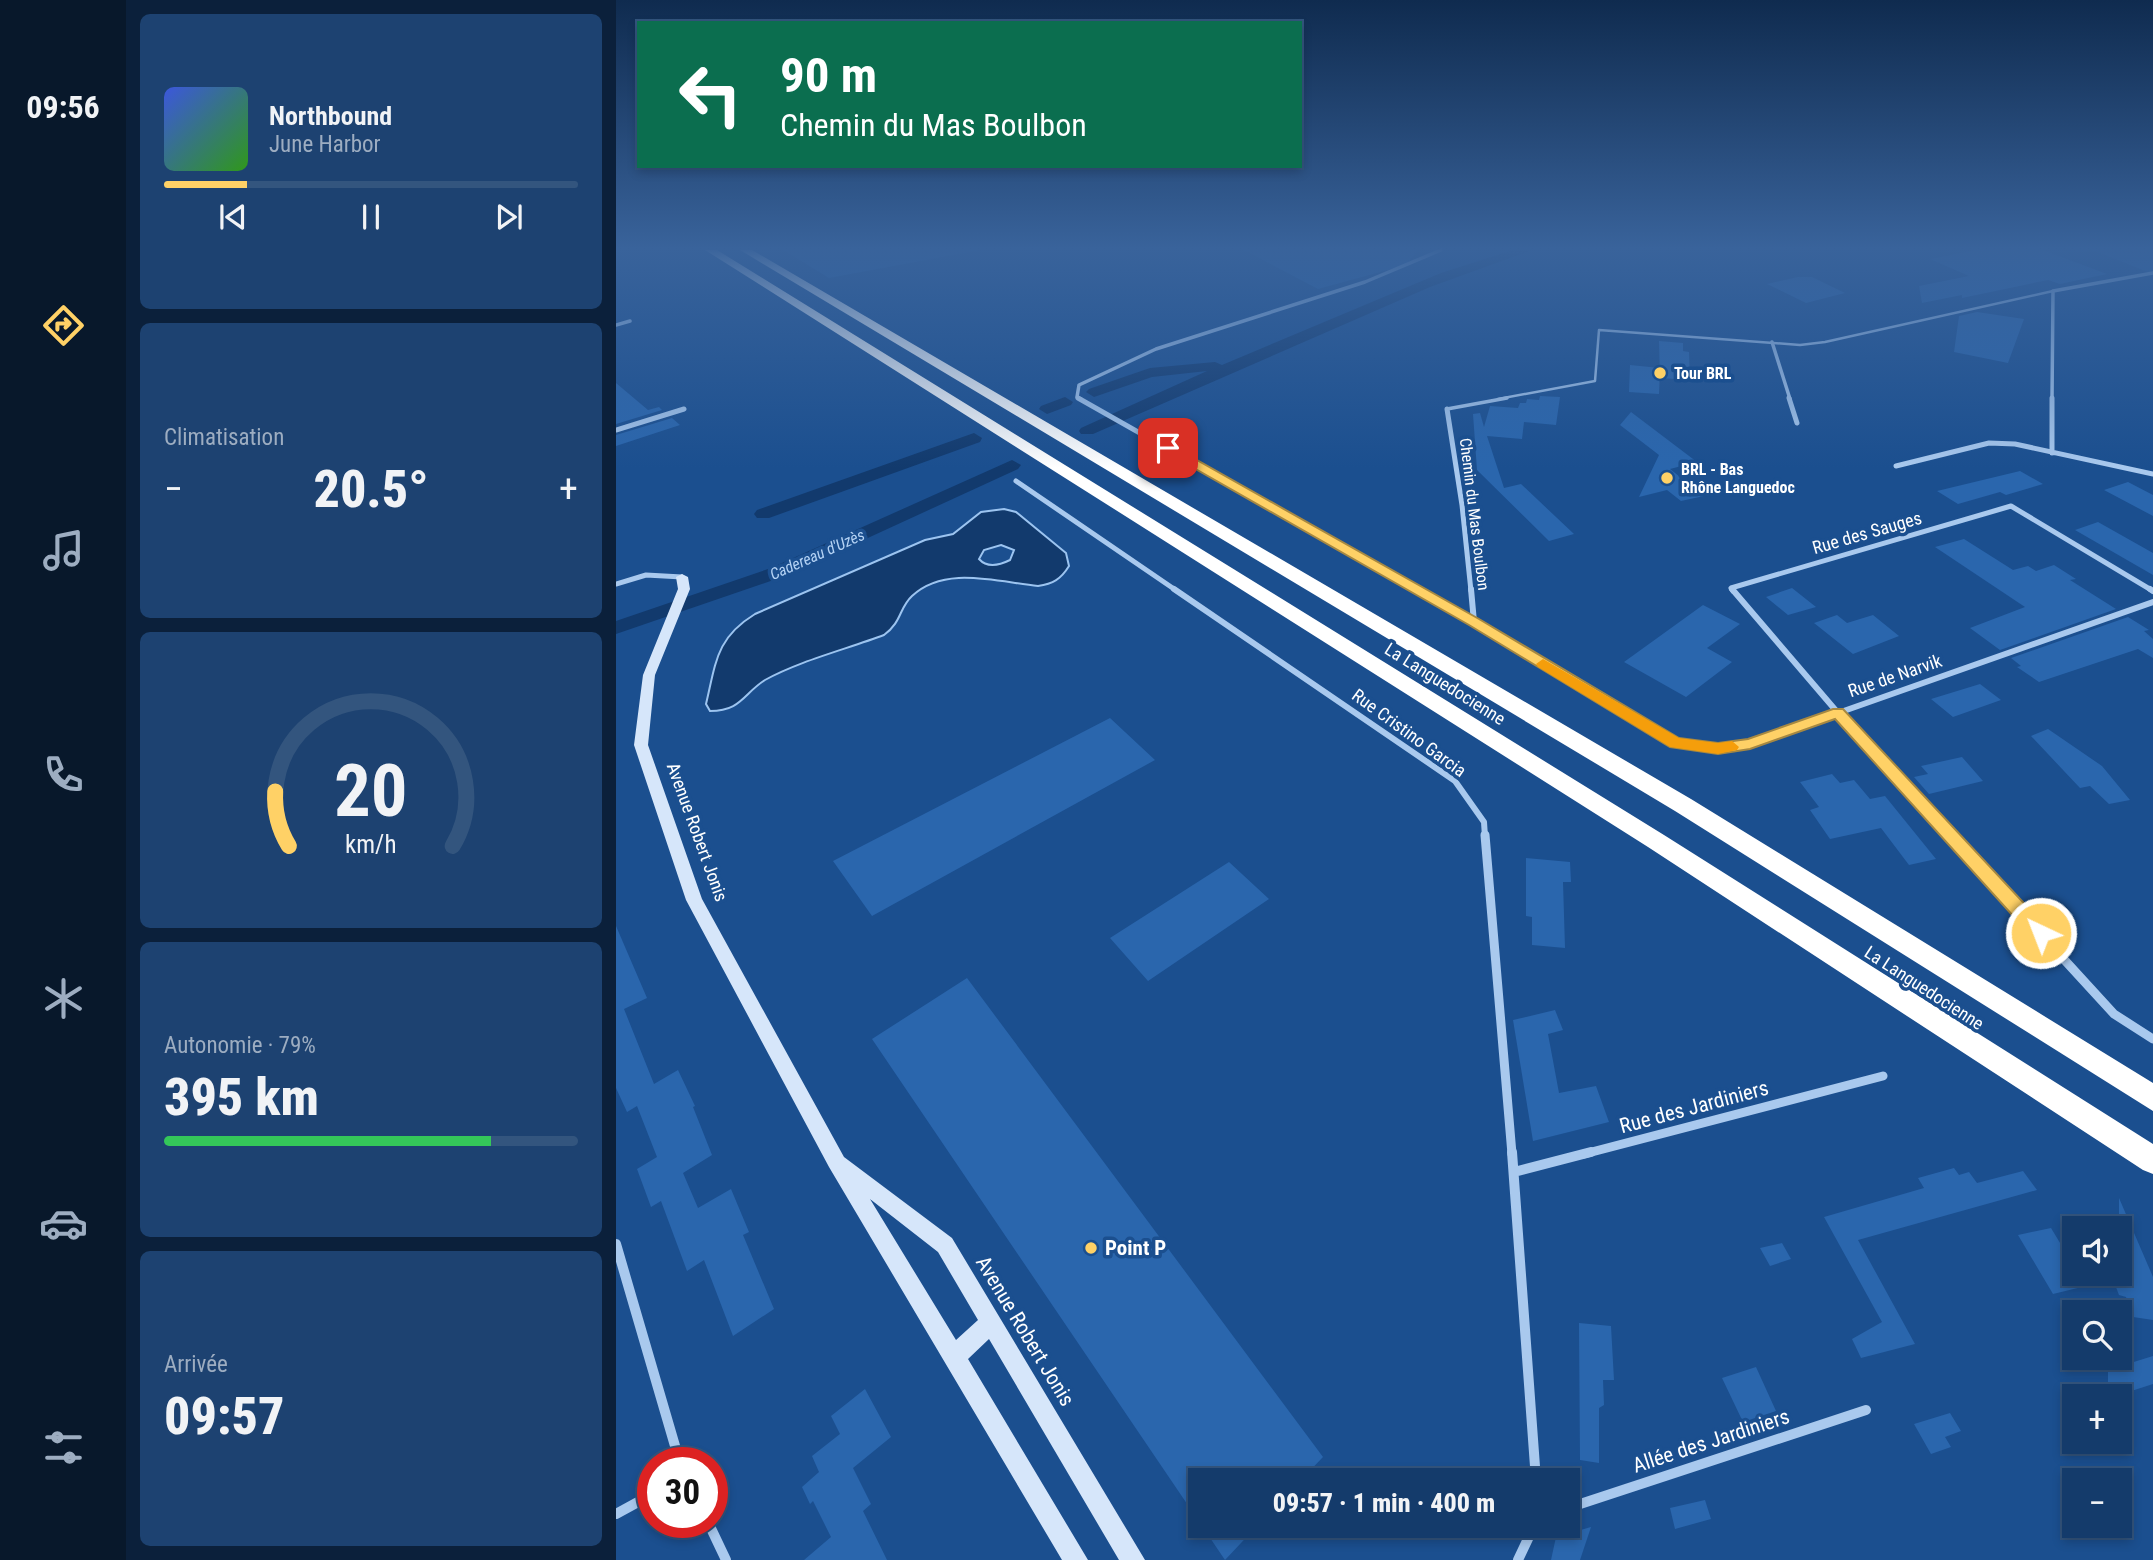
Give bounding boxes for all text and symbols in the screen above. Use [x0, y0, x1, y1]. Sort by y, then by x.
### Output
text: 90 m [780, 47, 877, 104]
icon: left [665, 49, 756, 140]
text: 09:56 [26, 88, 100, 126]
text: Northbound [269, 101, 392, 131]
text: Chemin du Mas Boulbon [780, 106, 1087, 144]
text: June Harbor [269, 131, 381, 158]
icon: previous [214, 198, 252, 236]
icon: pause [352, 198, 390, 236]
icon: next [490, 198, 528, 236]
icon: directions [39, 301, 88, 350]
place label: Tour BRL [1674, 364, 1732, 383]
marker: Tour BRL [1652, 365, 1668, 381]
pin [1138, 418, 1198, 478]
text: Climatisation [164, 424, 284, 451]
icon: arrive [1149, 429, 1187, 467]
street label: Chemin du Mas Boulbon [1456, 437, 1493, 591]
text: 20.5° [313, 459, 429, 520]
place label: BRL - Bas Rhône Languedoc [1681, 460, 1795, 497]
text: − [164, 467, 183, 511]
text: + [559, 467, 578, 511]
marker: BRL - Bas Rhône Languedoc [1659, 470, 1675, 486]
street label: Rue des Sauges [1810, 507, 1924, 558]
water label: Cadereau d'Uzès [767, 525, 868, 584]
icon: music [39, 526, 88, 575]
street label: La Languedocienne [1381, 638, 1509, 729]
street label: Rue de Narvik [1845, 650, 1944, 701]
street label: Rue Cristino Garcia [1348, 684, 1470, 781]
text: 20 [334, 748, 408, 834]
icon: phone [39, 750, 88, 799]
street label: Avenue Robert Jonis [663, 760, 732, 904]
text: km/h [345, 830, 397, 859]
position arrow [2004, 896, 2078, 970]
street label: La Languedocienne [1861, 941, 1988, 1034]
icon: climate [39, 974, 88, 1023]
text: Autonomie · 79% [164, 1032, 316, 1059]
text: 395 km [164, 1067, 319, 1128]
street label: Rue des Jardiniers [1617, 1076, 1771, 1138]
icon: car [39, 1199, 88, 1248]
map controls [2062, 1216, 2132, 1538]
button: sound [2062, 1216, 2132, 1286]
place label: Point P [1105, 1236, 1166, 1260]
marker: Point P [1083, 1240, 1099, 1256]
street label: Avenue Robert Jonis [971, 1252, 1079, 1410]
button: search [2062, 1300, 2132, 1370]
text: Arrivée [164, 1351, 228, 1378]
button: + [2062, 1384, 2132, 1454]
text: 09:57 [164, 1386, 284, 1447]
street label: Allée des Jardiniers [1630, 1404, 1792, 1478]
icon: filters [39, 1423, 88, 1472]
speed limit sign: 30 [637, 1447, 728, 1538]
button: − [2062, 1468, 2132, 1538]
text: 09:57 · 1 min · 400 m [1273, 1488, 1495, 1518]

